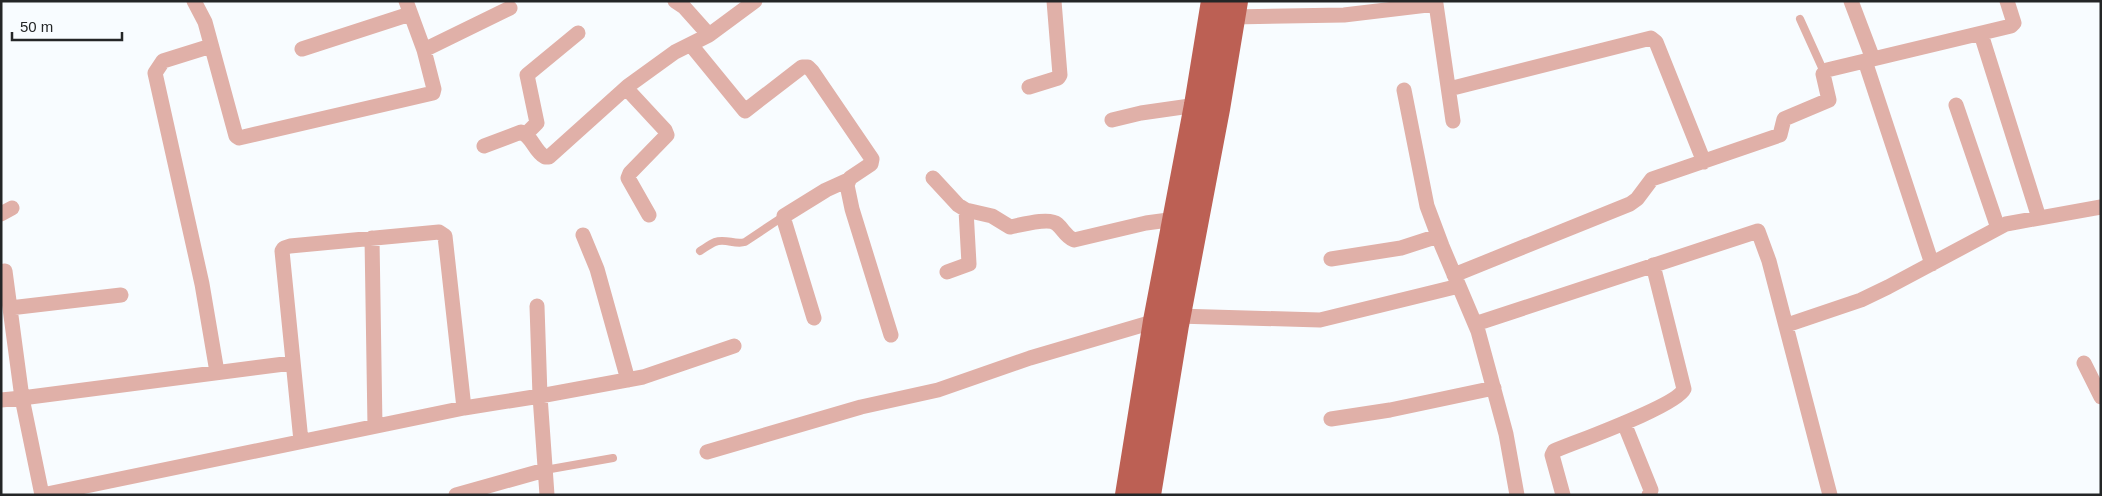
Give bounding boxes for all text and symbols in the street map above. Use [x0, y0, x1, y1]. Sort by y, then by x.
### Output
scale bar [12, 10, 122, 42]
text: 50 m [20, 18, 53, 35]

